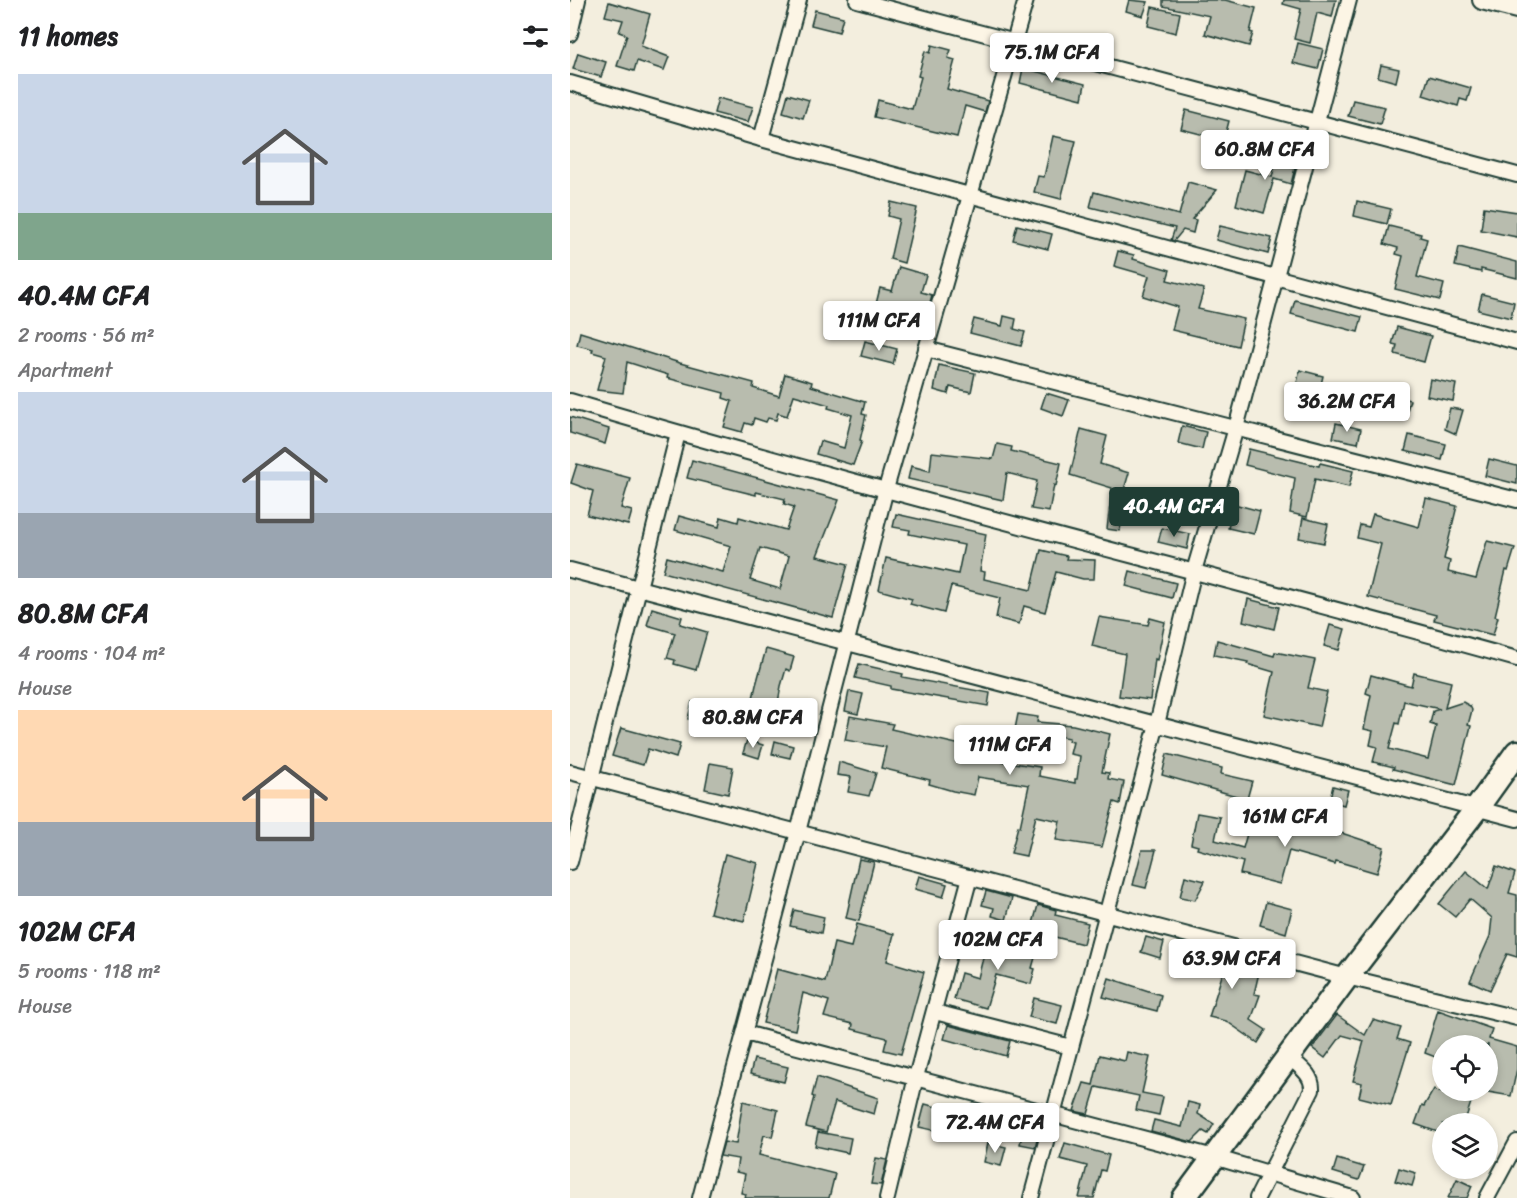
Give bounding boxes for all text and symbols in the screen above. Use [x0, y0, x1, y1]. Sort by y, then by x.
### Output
text: 11 homes [18, 13, 118, 59]
icon: filters [519, 20, 552, 53]
pin: 75.1M CFA [983, 33, 1121, 84]
text: 75.1M CFA [1004, 35, 1100, 70]
icon: home [231, 113, 339, 221]
pin: 60.8M CFA [1196, 130, 1334, 181]
text: 60.8M CFA [1215, 132, 1315, 167]
text: 40.4M CFA [18, 272, 150, 318]
pin: 111M CFA [817, 301, 941, 352]
text: 111M CFA [837, 303, 921, 338]
text: 2 rooms · 56 m² [18, 318, 155, 353]
text: Apartment [18, 353, 112, 388]
pin: 36.2M CFA [1278, 382, 1416, 433]
text: 36.2M CFA [1298, 384, 1396, 419]
icon: home [231, 431, 339, 539]
pin: 40.4M CFA [1105, 487, 1243, 538]
text: 40.4M CFA [1123, 489, 1225, 524]
text: 80.8M CFA [18, 590, 149, 636]
text: 4 rooms · 104 m² [18, 636, 166, 671]
text: House [18, 671, 72, 706]
pin: 80.8M CFA [684, 698, 822, 749]
text: 80.8M CFA [703, 700, 803, 735]
pin: 111M CFA [948, 725, 1072, 776]
text: 111M CFA [968, 727, 1052, 762]
icon: home [231, 749, 339, 857]
pin: 161M CFA [1223, 797, 1347, 848]
text: 161M CFA [1242, 799, 1328, 834]
text: 102M CFA [18, 908, 136, 954]
pin: 102M CFA [936, 920, 1060, 971]
text: 102M CFA [953, 922, 1043, 957]
pin: 63.9M CFA [1163, 939, 1301, 990]
text: 63.9M CFA [1183, 941, 1281, 976]
text: 5 rooms · 118 m² [18, 954, 161, 989]
text: House [18, 989, 72, 1024]
map controls [1432, 1035, 1498, 1179]
button: locate [1432, 1035, 1498, 1101]
pin: 72.4M CFA [926, 1103, 1064, 1154]
text: 72.4M CFA [945, 1105, 1045, 1140]
button: layers [1432, 1113, 1498, 1179]

